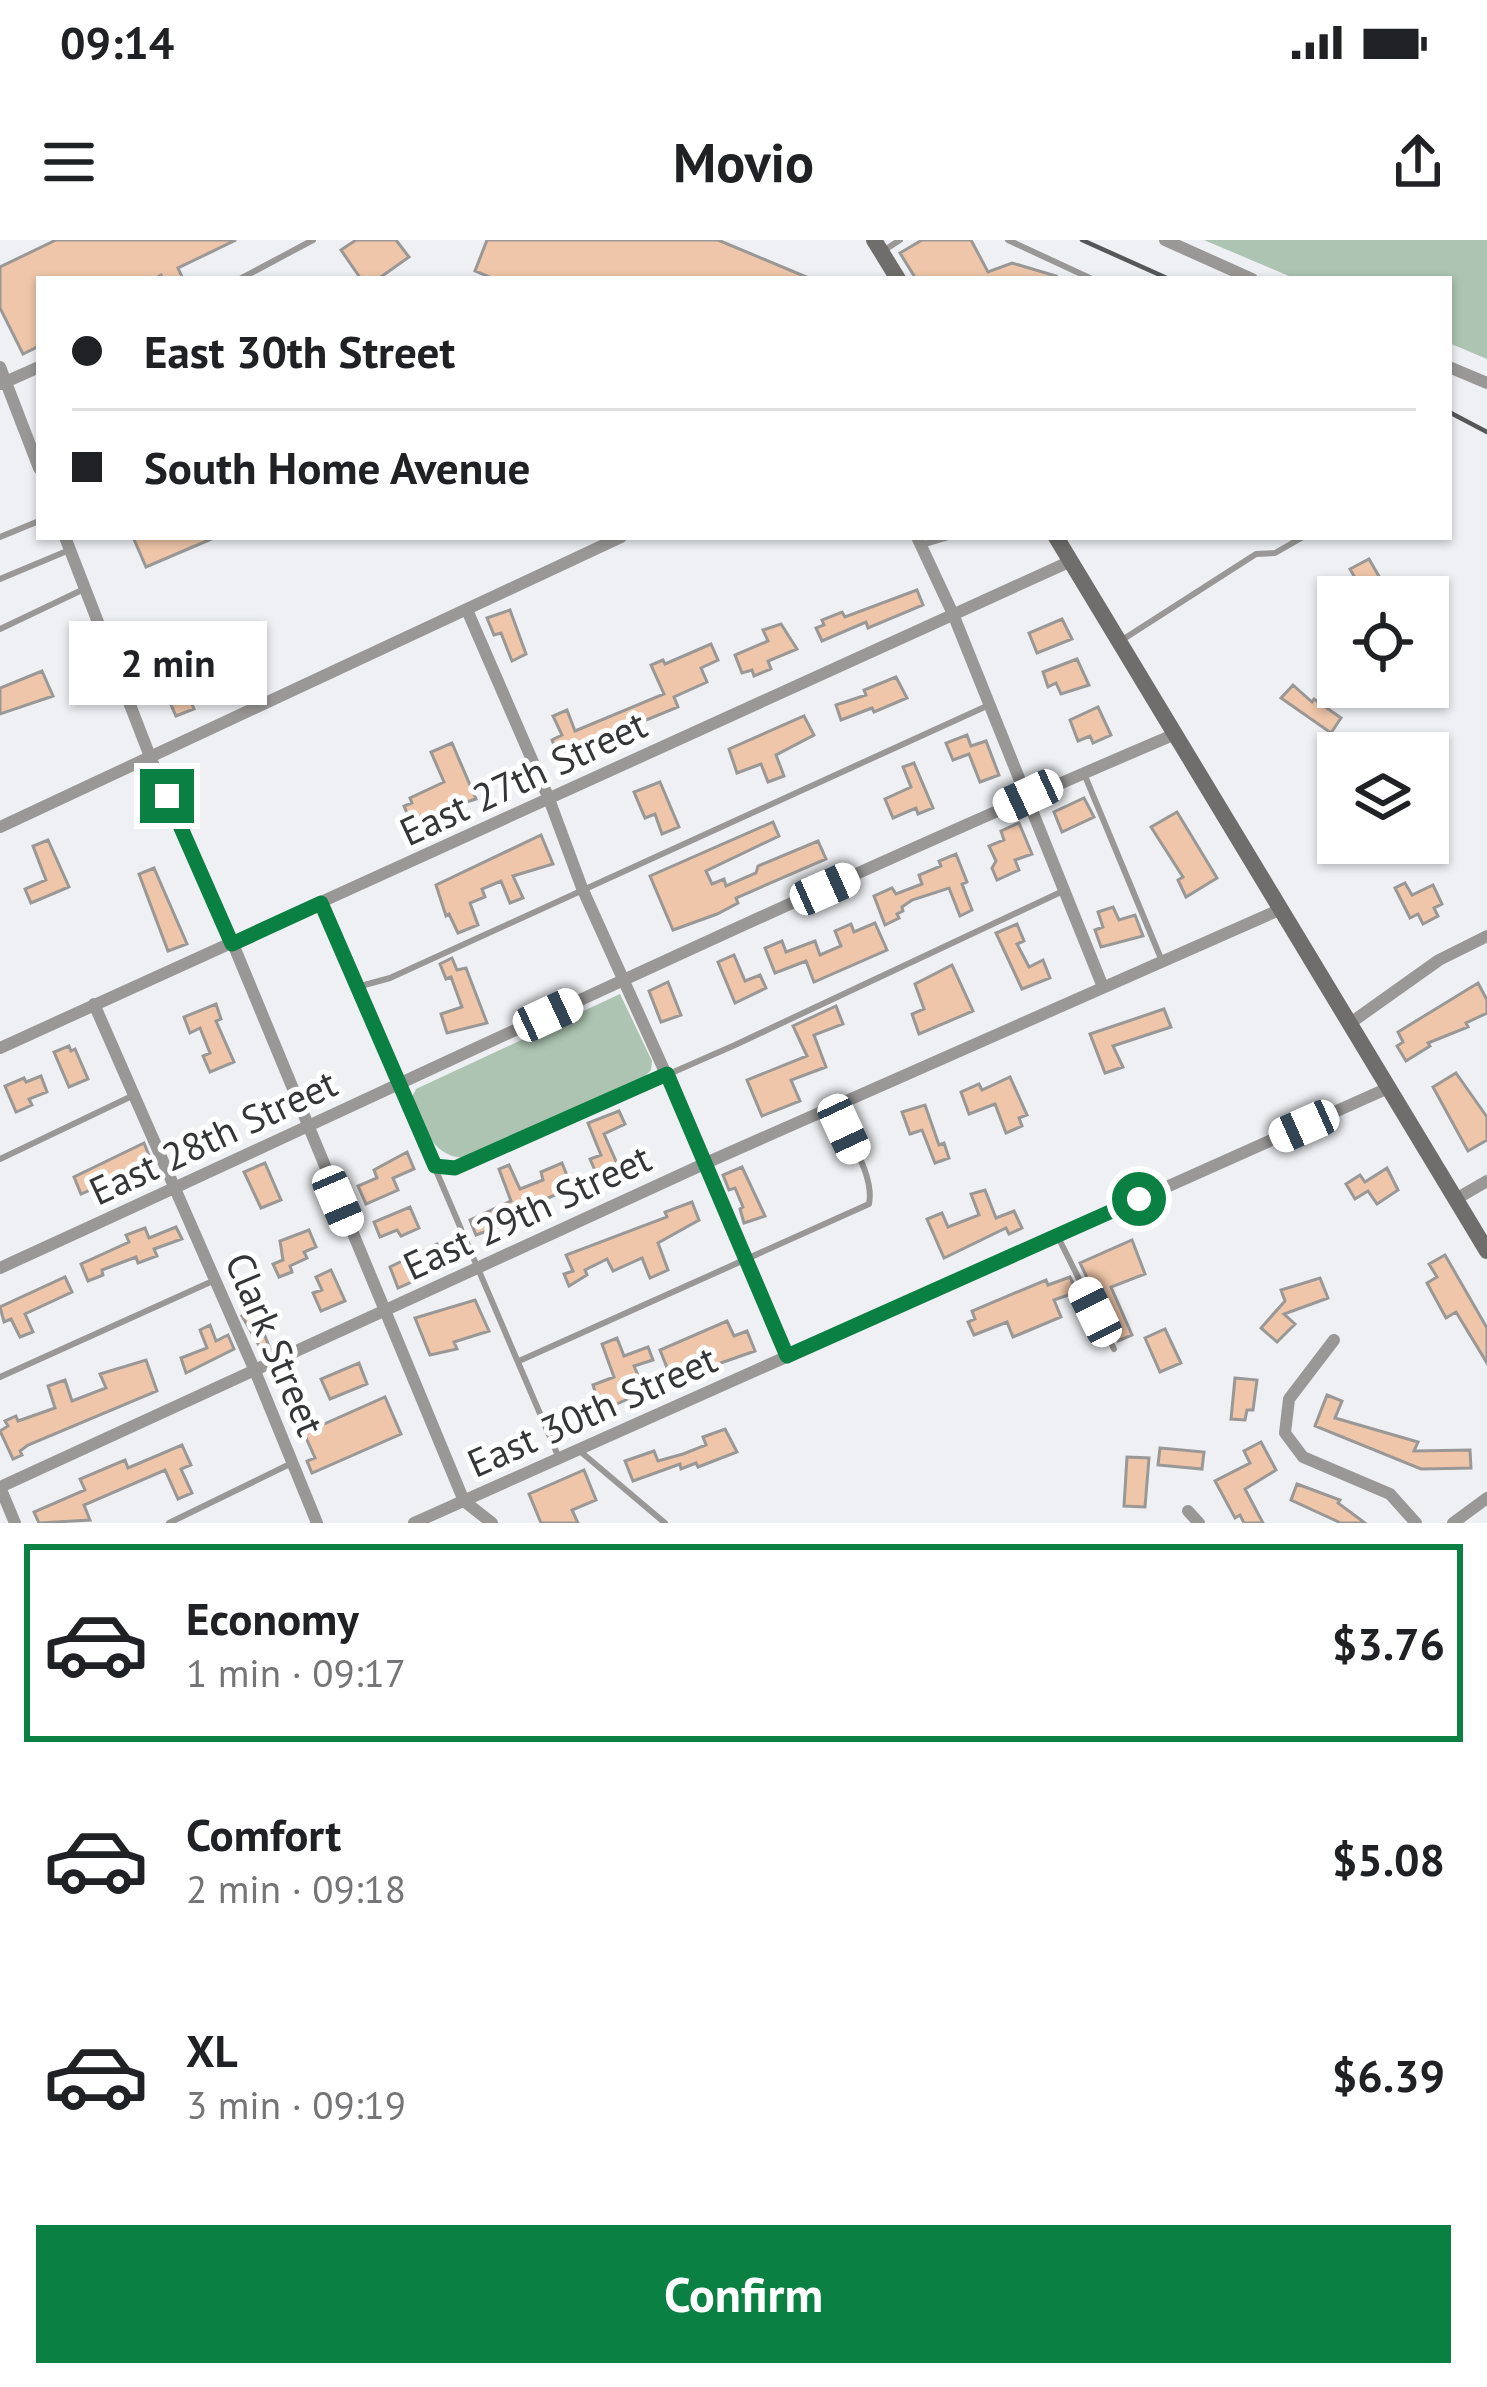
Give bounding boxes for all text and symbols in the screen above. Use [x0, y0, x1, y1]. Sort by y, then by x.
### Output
text: 09:14 [60, 13, 174, 71]
text: Movio [673, 127, 814, 197]
icon: menu [36, 129, 102, 195]
icon: share [1385, 129, 1451, 195]
text: East 30th Street [144, 322, 455, 380]
text: South Home Avenue [144, 438, 530, 496]
map controls [1317, 576, 1449, 864]
button: locate [1317, 576, 1449, 708]
callout: 2 min [68, 622, 266, 706]
text: 2 min [120, 637, 216, 688]
street label: East 27th Street [391, 698, 654, 857]
button: layers [1317, 732, 1449, 864]
car [988, 764, 1068, 828]
route end [140, 769, 194, 823]
car [785, 858, 865, 920]
car [508, 983, 588, 1047]
street label: East 28th Street [81, 1057, 345, 1216]
car [812, 1089, 876, 1169]
car [1264, 1095, 1344, 1157]
street label: East 29th Street [395, 1132, 659, 1291]
car [307, 1161, 369, 1241]
route start [1112, 1172, 1166, 1226]
street label: Clark Street [214, 1245, 337, 1443]
car [1063, 1272, 1127, 1352]
street label: East 30th Street [459, 1333, 724, 1488]
icon: car [42, 1589, 150, 1697]
text: Economy [186, 1589, 359, 1647]
text: $3.76 [1332, 1614, 1445, 1672]
text: 1 min · 09:17 [186, 1647, 406, 1698]
icon: car [42, 1805, 150, 1913]
text: Comfort [186, 1805, 341, 1863]
text: $5.08 [1332, 1830, 1445, 1888]
text: 2 min · 09:18 [186, 1863, 406, 1914]
icon: car [42, 2021, 150, 2129]
text: XL [186, 2021, 238, 2079]
text: $6.39 [1332, 2046, 1445, 2104]
text: 3 min · 09:19 [186, 2079, 406, 2130]
button: Confirm [36, 2225, 1451, 2363]

